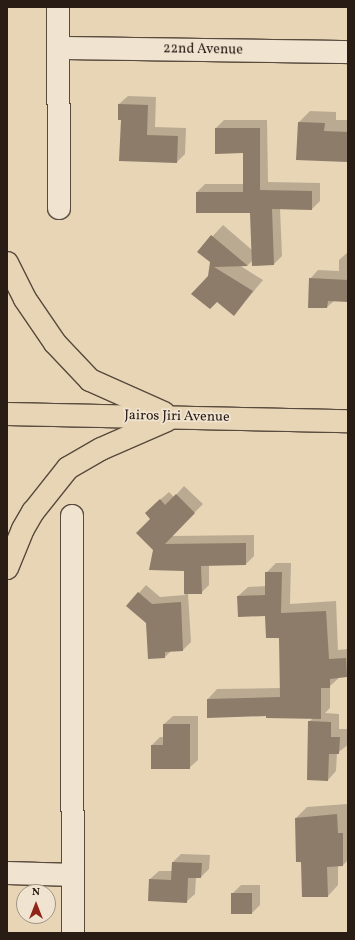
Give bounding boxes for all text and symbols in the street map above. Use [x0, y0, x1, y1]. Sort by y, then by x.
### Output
street label: 22nd Avenue [163, 41, 243, 59]
street label: Jairos Jiri Avenue [124, 408, 230, 426]
north arrow [16, 884, 56, 924]
text: N [32, 885, 40, 900]

